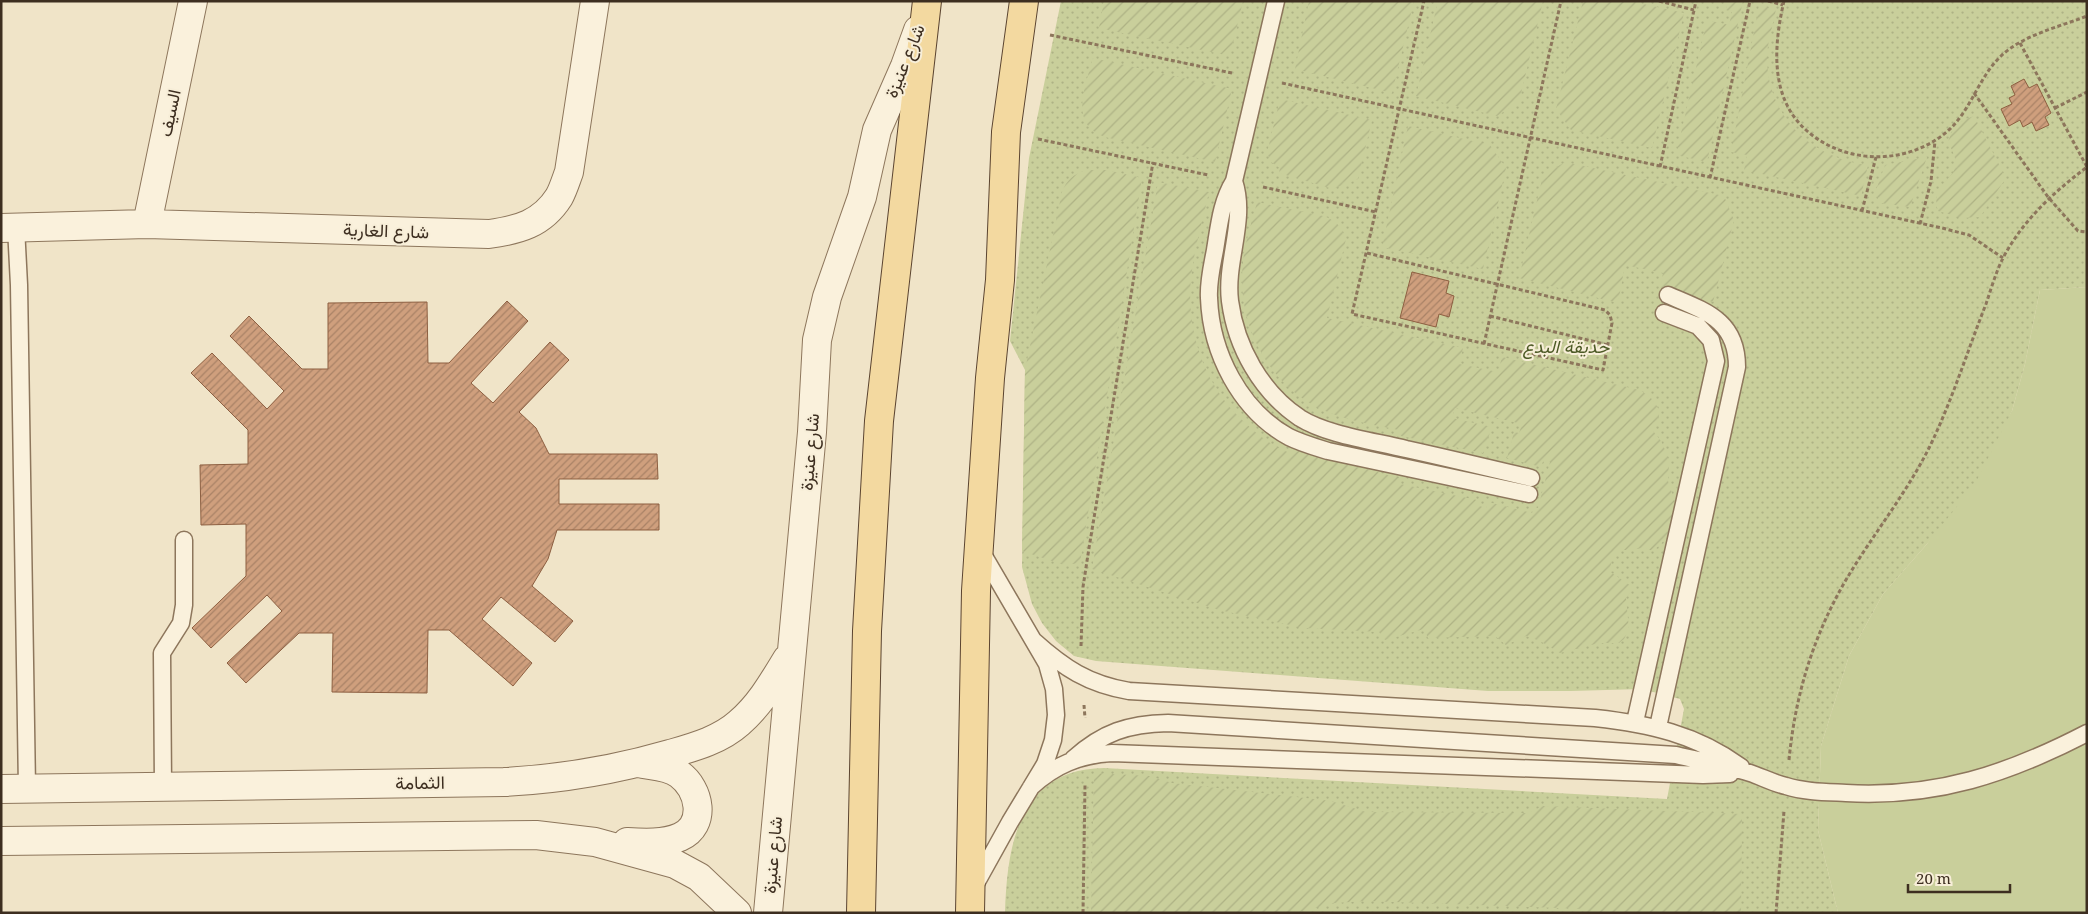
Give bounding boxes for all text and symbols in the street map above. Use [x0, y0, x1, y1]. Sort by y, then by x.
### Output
street label: شارع عنيزة [878, 20, 931, 101]
street label: السيف [152, 87, 186, 139]
street label: شارع الغارية [342, 217, 430, 244]
park label: حديقة البدع [1523, 334, 1610, 360]
street label: شارع عنيزة [794, 412, 825, 492]
street label: الثمامة [395, 770, 445, 794]
street label: شارع عنيزة [757, 815, 788, 895]
scale bar [1908, 862, 2010, 894]
text: 20 m [1916, 868, 1951, 888]

